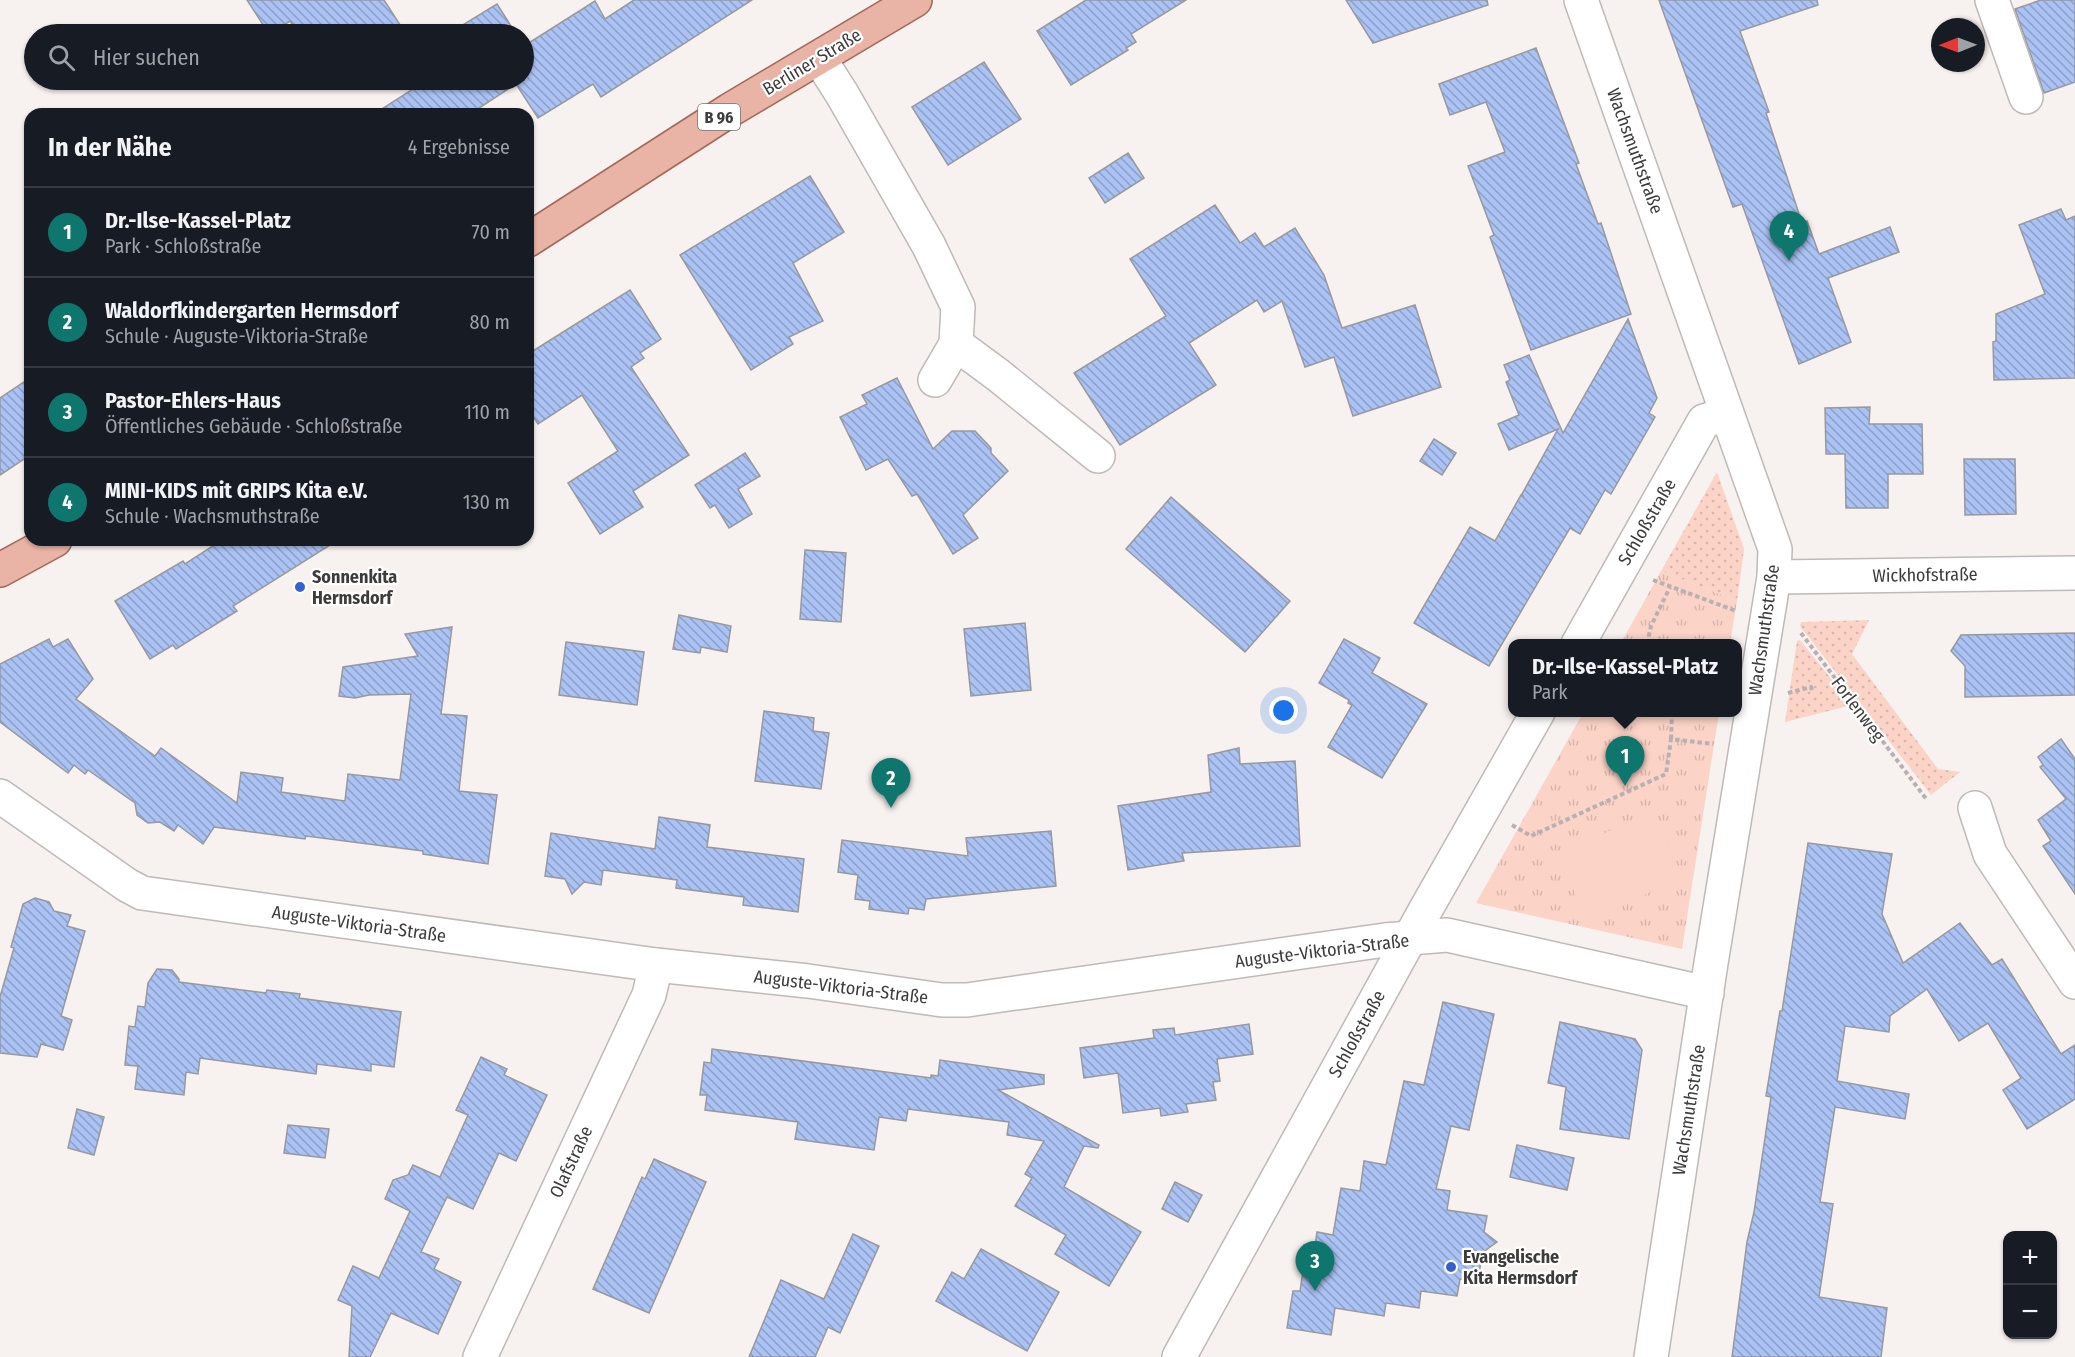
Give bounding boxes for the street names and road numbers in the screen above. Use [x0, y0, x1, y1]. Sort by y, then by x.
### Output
street label: Berliner Straße [759, 24, 865, 100]
street label: Wachsmuthstraße [1602, 85, 1668, 217]
road number: B 96 [698, 104, 740, 130]
street label: Schloßstraße [1613, 475, 1681, 569]
street label: Wachsmuthstraße [1744, 563, 1784, 697]
street label: Wickhofstraße [1872, 563, 1978, 587]
street label: Forlenweg [1827, 672, 1890, 746]
street label: Auguste-Viktoria-Straße [271, 901, 447, 947]
street label: Auguste-Viktoria-Straße [1234, 929, 1410, 973]
street label: Auguste-Viktoria-Straße [753, 965, 929, 1009]
street label: Schloßstraße [1324, 986, 1390, 1082]
street label: Wachsmuthstraße [1668, 1043, 1710, 1177]
street label: Olafstraße [545, 1122, 597, 1201]

